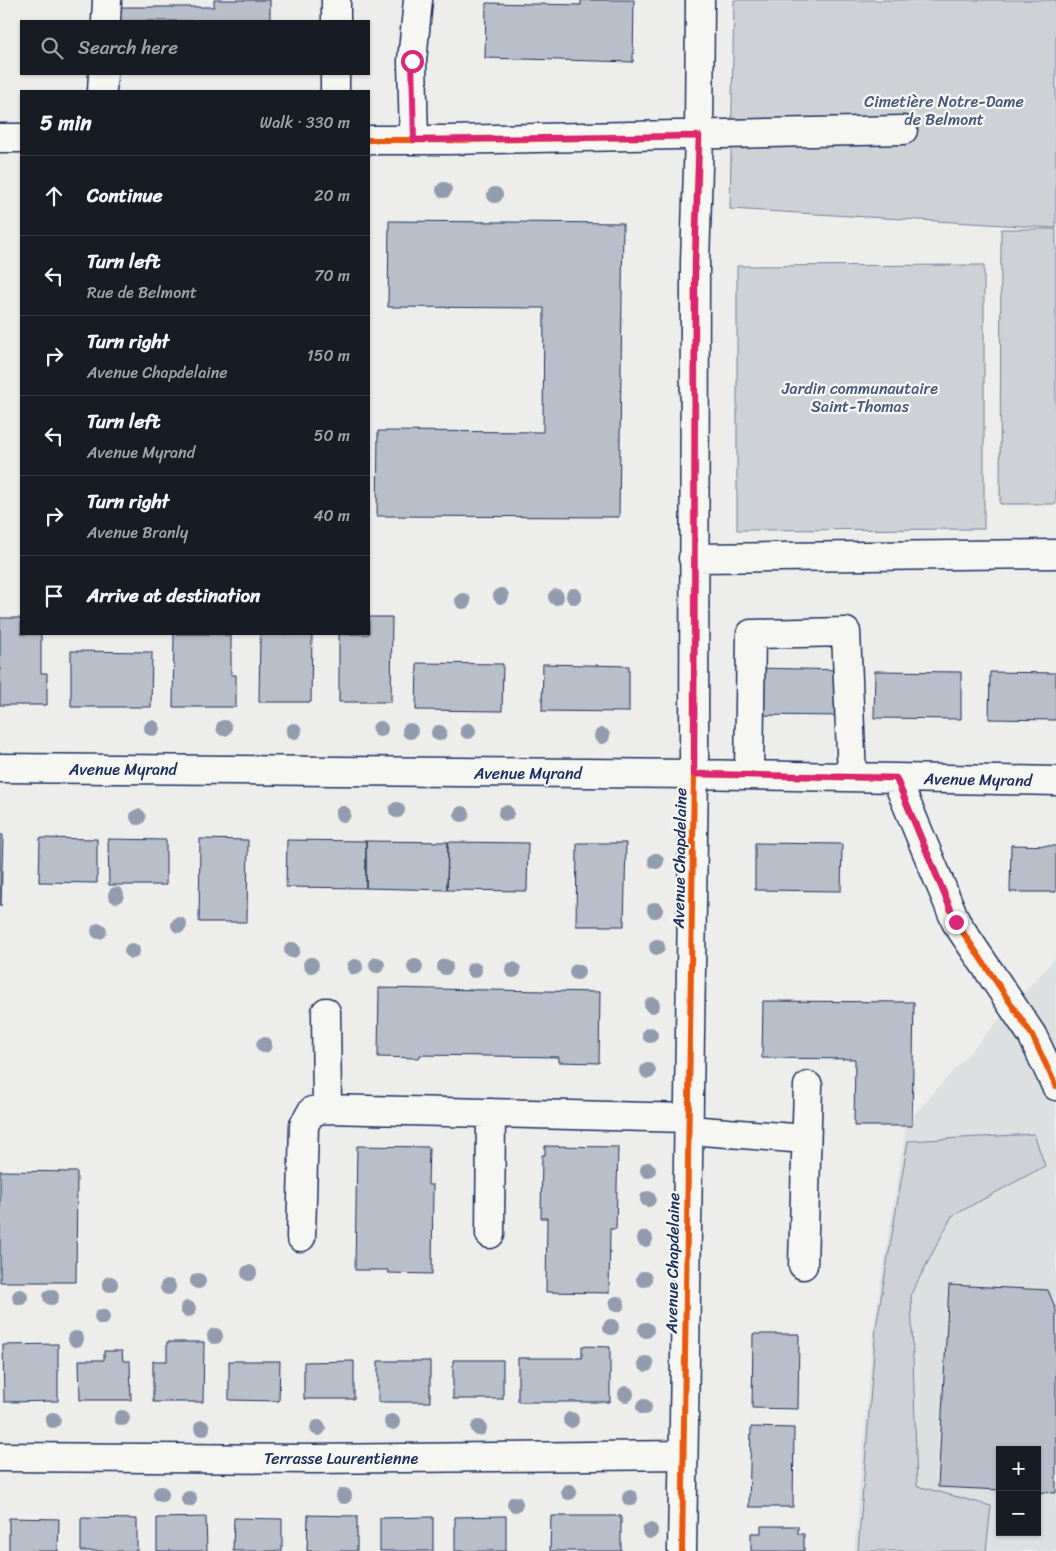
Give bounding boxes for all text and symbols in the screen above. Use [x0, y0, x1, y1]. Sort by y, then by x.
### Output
search box [20, 20, 370, 75]
text: Search here [78, 31, 178, 64]
icon: search [38, 34, 66, 62]
route start [401, 50, 424, 73]
park label: Cimetière Notre-Dame de Belmont [864, 87, 1024, 134]
text: 5 min [40, 104, 92, 142]
text: Walk · 330 m [260, 108, 350, 137]
text: Continue [87, 179, 163, 212]
text: 20 m [314, 181, 350, 210]
icon: ahead [40, 182, 68, 210]
text: Turn left [87, 245, 160, 278]
text: 70 m [314, 261, 350, 290]
icon: left [40, 262, 68, 290]
text: Rue de Belmont [87, 278, 197, 307]
text: Turn right [87, 325, 169, 358]
text: 150 m [307, 341, 350, 370]
icon: right [40, 342, 68, 370]
text: Avenue Chapdelaine [87, 358, 228, 387]
park label: Jardin communautaire Saint-Thomas [781, 374, 938, 421]
text: Turn left [87, 405, 160, 438]
text: 50 m [314, 421, 350, 450]
icon: left [40, 422, 68, 450]
text: Avenue Myrand [87, 438, 195, 467]
text: Turn right [87, 485, 169, 518]
text: 40 m [313, 501, 350, 530]
icon: right [40, 502, 68, 530]
text: Avenue Branly [87, 518, 188, 547]
text: Arrive at destination [87, 579, 260, 612]
icon: arrive [40, 582, 68, 610]
street label: Avenue Myrand [68, 755, 179, 784]
street label: Avenue Myrand [473, 759, 584, 788]
street label: Avenue Myrand [923, 764, 1034, 795]
street label: Avenue Chapdelaine [664, 787, 695, 930]
route end [945, 911, 968, 934]
street label: Avenue Chapdelaine [657, 1192, 688, 1335]
street label: Terrasse Laurentienne [264, 1444, 418, 1473]
map controls [996, 1446, 1041, 1536]
button: + [996, 1446, 1041, 1491]
button: − [996, 1491, 1041, 1536]

